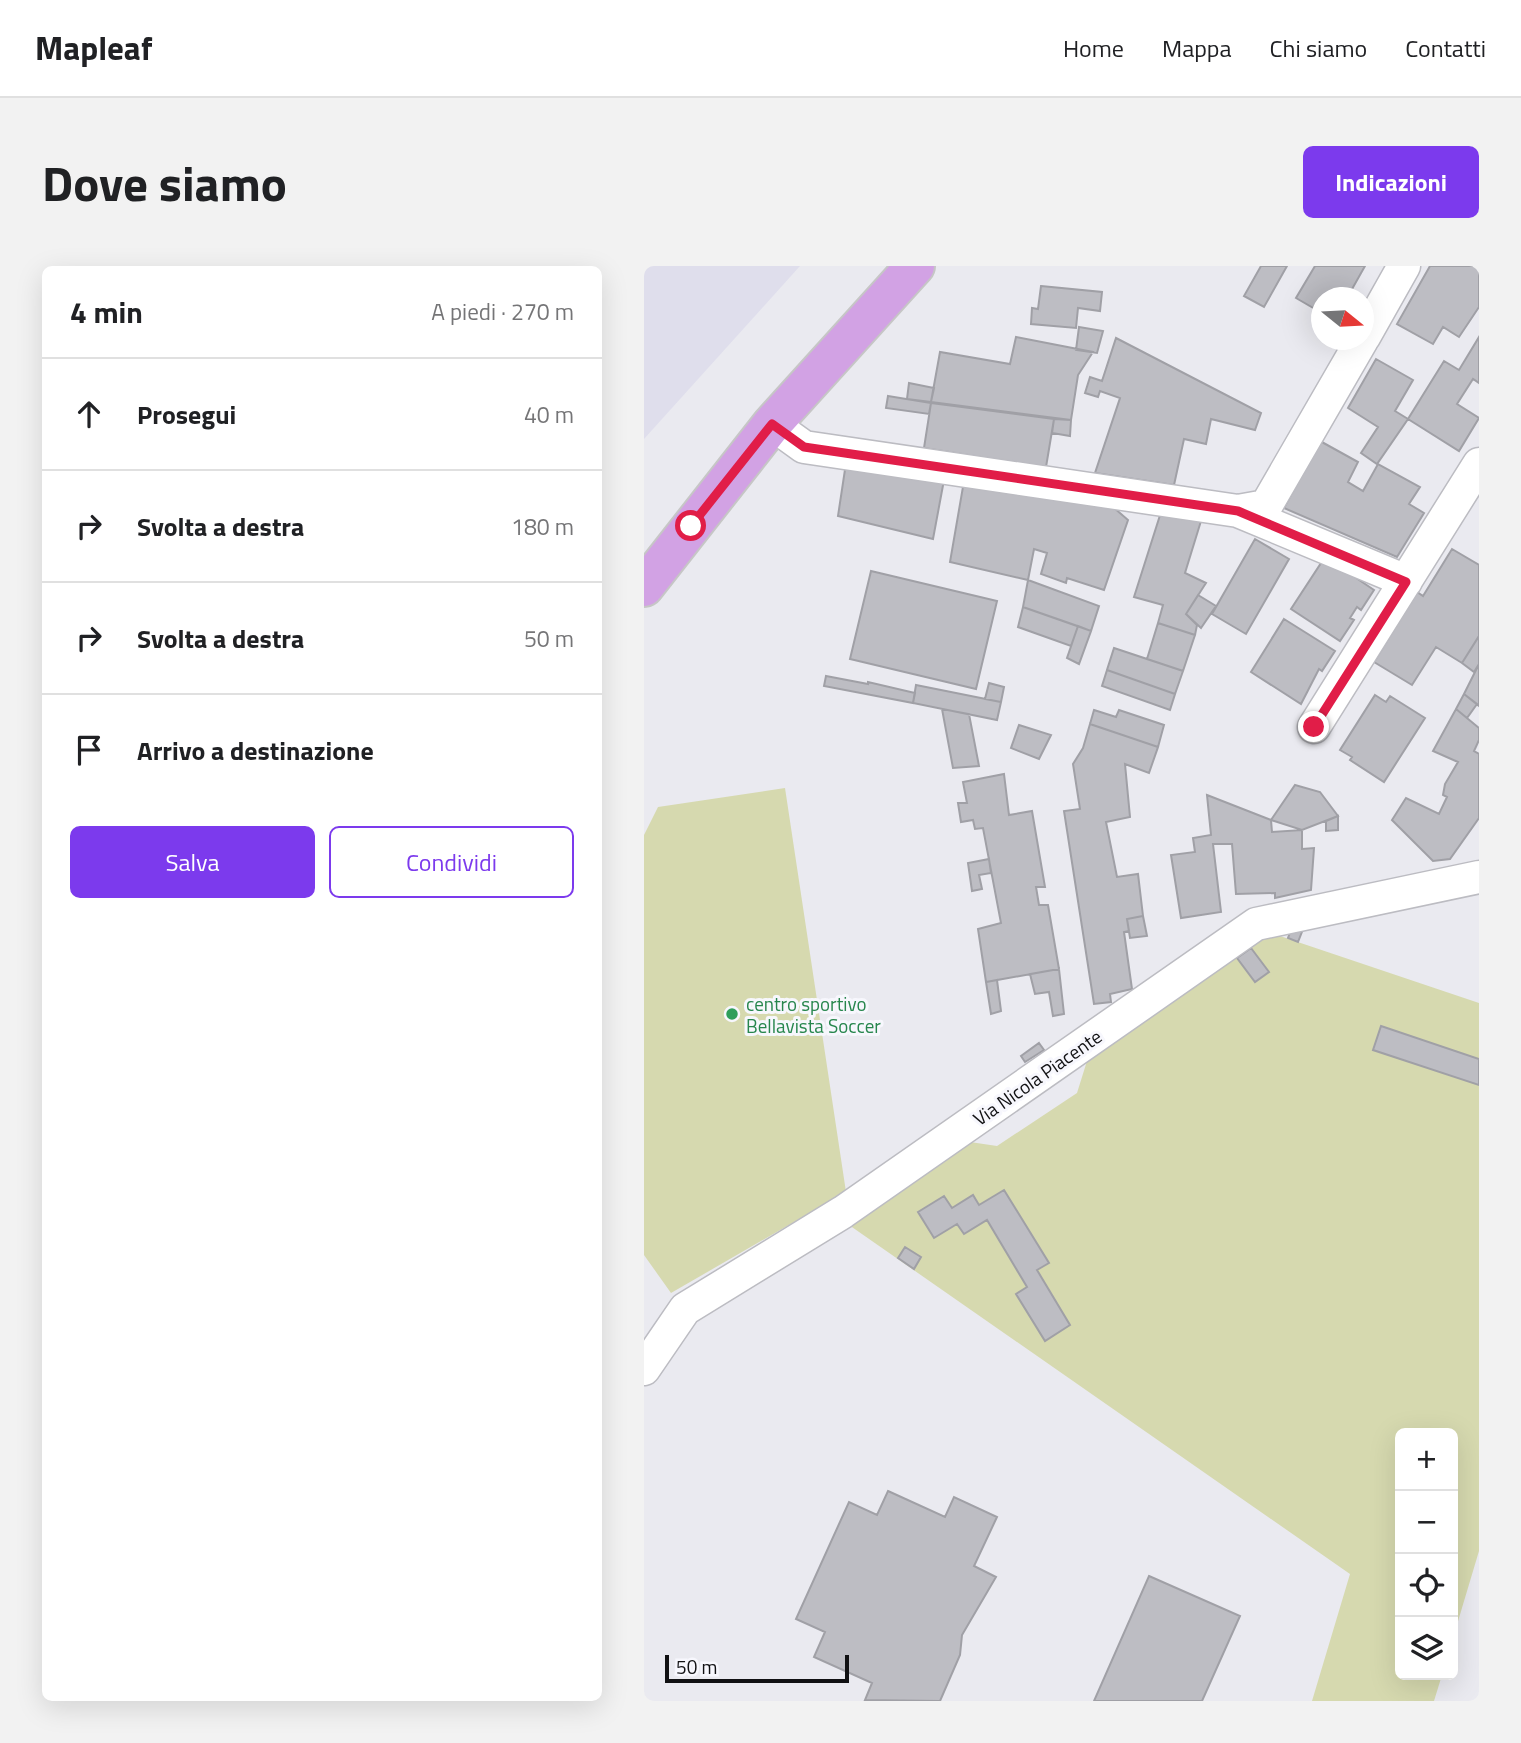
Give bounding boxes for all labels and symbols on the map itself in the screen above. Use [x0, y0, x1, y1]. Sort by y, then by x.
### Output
north arrow [1311, 287, 1374, 350]
route start [675, 510, 706, 541]
route end [1298, 711, 1329, 742]
place label: centro sportivo Bellavista Soccer [746, 989, 881, 1040]
marker: centro sportivo Bellavista Soccer [724, 1006, 740, 1022]
street label: Via Nicola Piacente [967, 1022, 1107, 1132]
scale bar [665, 1652, 849, 1684]

